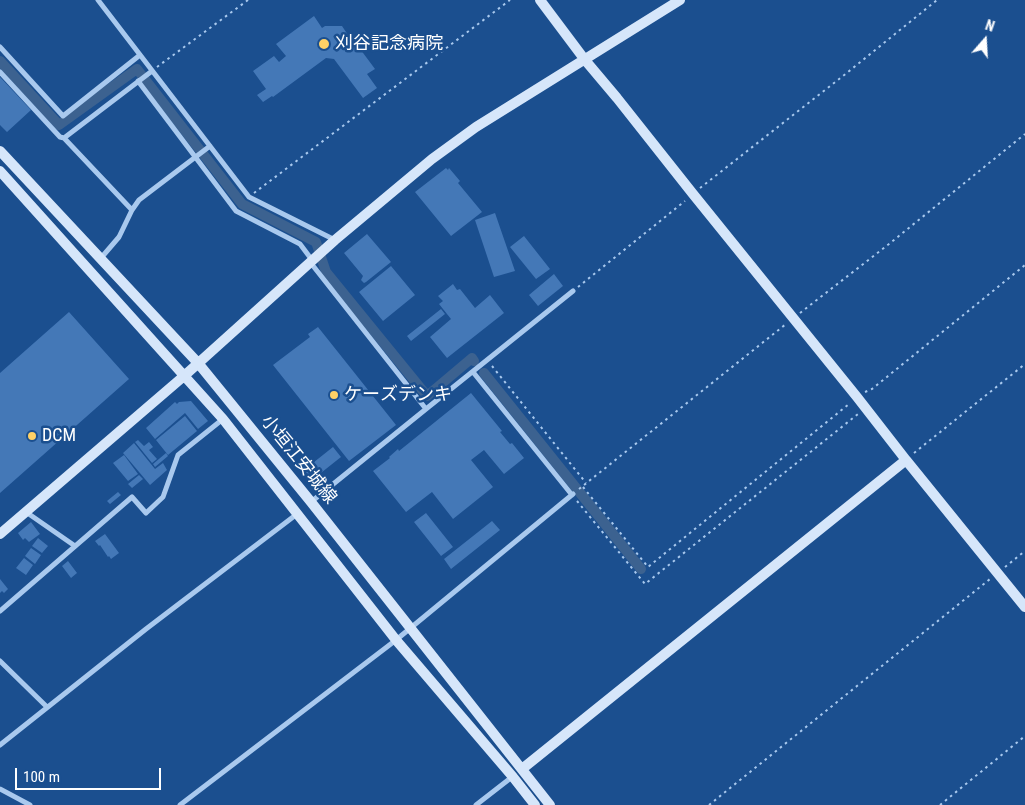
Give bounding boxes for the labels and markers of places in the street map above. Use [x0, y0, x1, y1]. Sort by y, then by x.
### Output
place label: 刈谷記念病院 [335, 33, 443, 55]
marker: 刈谷記念病院 [317, 37, 331, 51]
place label: ケーズデンキ [344, 384, 452, 406]
marker: ケーズデンキ [328, 389, 340, 401]
place label: DCM [42, 425, 76, 447]
marker: DCM [26, 430, 38, 442]

